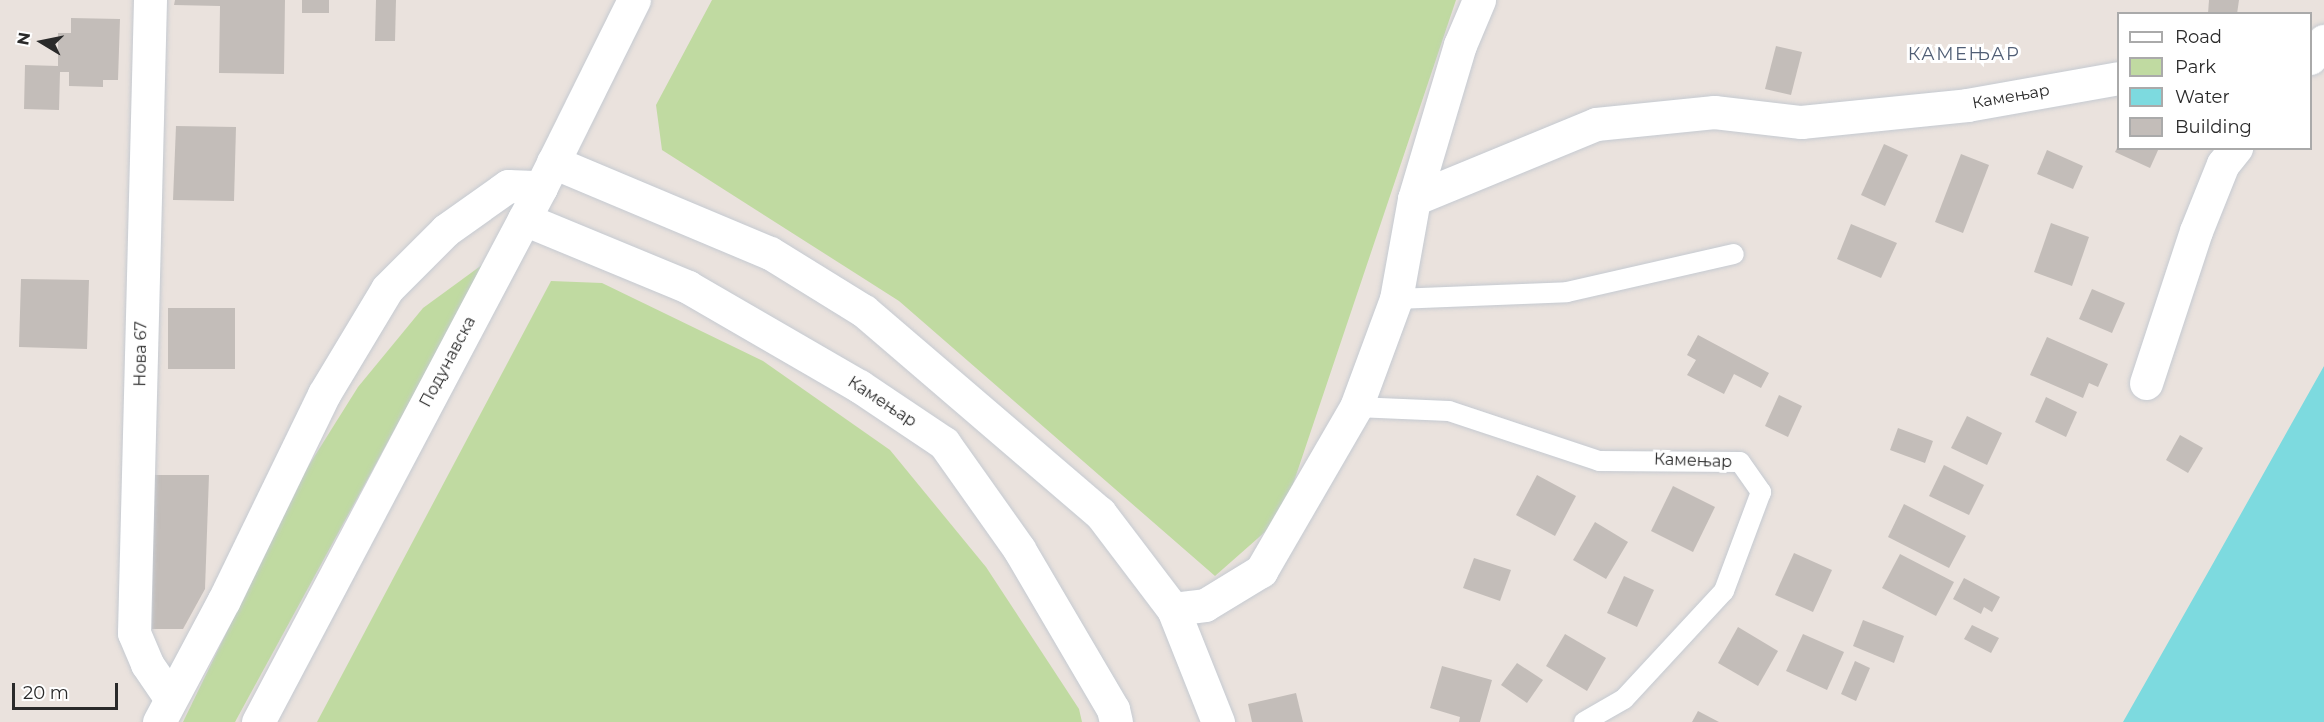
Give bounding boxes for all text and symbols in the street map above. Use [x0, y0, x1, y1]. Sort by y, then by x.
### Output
north arrow [12, 12, 72, 72]
legend [2117, 12, 2312, 150]
text: Road [2175, 26, 2222, 48]
text: N [13, 31, 34, 47]
district label: КАМЕЊАР [1908, 43, 2020, 65]
text: Park [2175, 56, 2216, 78]
street label: Камењар [1971, 81, 2051, 113]
text: Water [2175, 86, 2230, 108]
text: Building [2175, 116, 2252, 138]
street label: Подунавска [416, 313, 480, 411]
street label: Нова 67 [131, 321, 151, 387]
street label: Камењар [844, 373, 920, 431]
street label: Камењар [1654, 450, 1732, 472]
scale bar [15, 671, 122, 709]
text: 20 m [23, 682, 69, 704]

